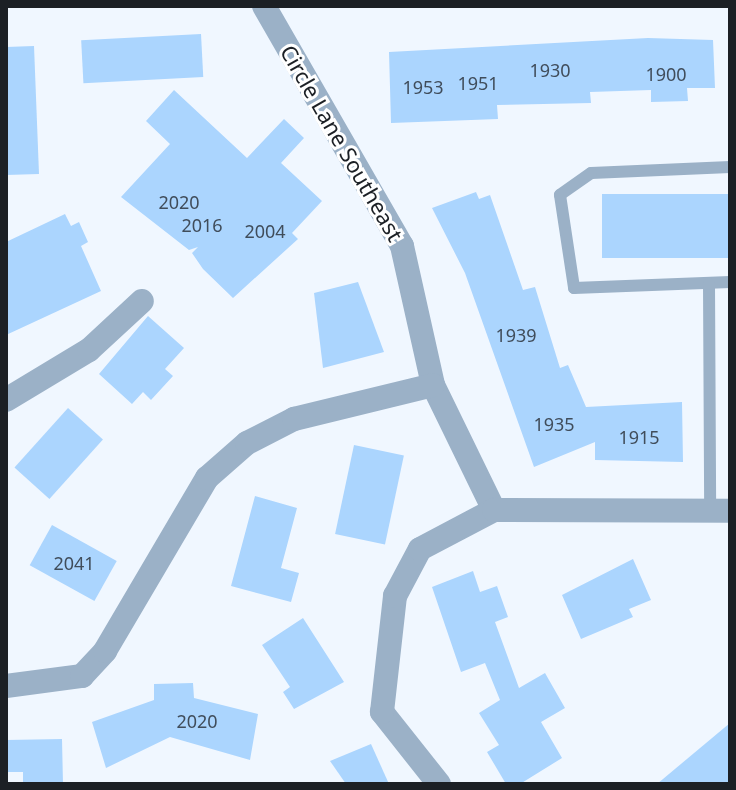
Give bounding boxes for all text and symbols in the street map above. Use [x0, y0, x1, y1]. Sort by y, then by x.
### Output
street label: Circle Lane Southeast [275, 40, 409, 246]
house number: 1930 [529, 59, 571, 81]
house number: 1900 [645, 63, 687, 85]
house number: 1951 [457, 72, 499, 94]
house number: 1953 [402, 76, 444, 98]
house number: 2020 [158, 191, 200, 213]
house number: 2016 [181, 214, 223, 236]
house number: 2004 [244, 220, 286, 242]
house number: 1939 [495, 324, 537, 346]
house number: 1935 [533, 413, 575, 435]
house number: 1915 [618, 426, 660, 448]
house number: 2041 [53, 552, 95, 574]
house number: 2020 [176, 710, 218, 732]

